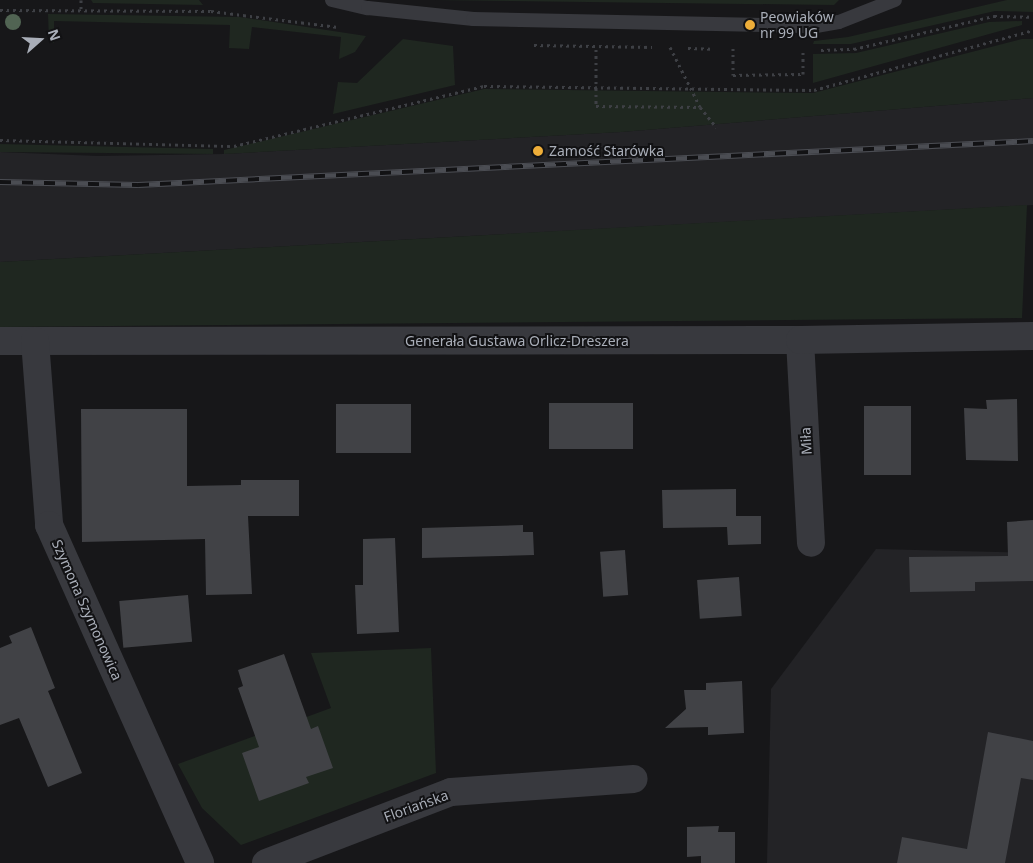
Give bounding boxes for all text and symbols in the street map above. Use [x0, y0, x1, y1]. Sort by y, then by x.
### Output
place label: Peowiaków nr 99 UG [760, 9, 834, 41]
north arrow [15, 15, 65, 65]
marker: Peowiaków nr 99 UG [744, 19, 756, 31]
text: N [44, 26, 65, 43]
place label: Zamość Starówka [549, 143, 664, 159]
marker: Zamość Starówka [531, 144, 545, 158]
street label: Generała Gustawa Orlicz-Dreszera [405, 333, 629, 349]
street label: Miła [797, 427, 815, 455]
street label: Szymona Szymonowica [48, 537, 126, 683]
street label: Floriańska [382, 787, 450, 825]

